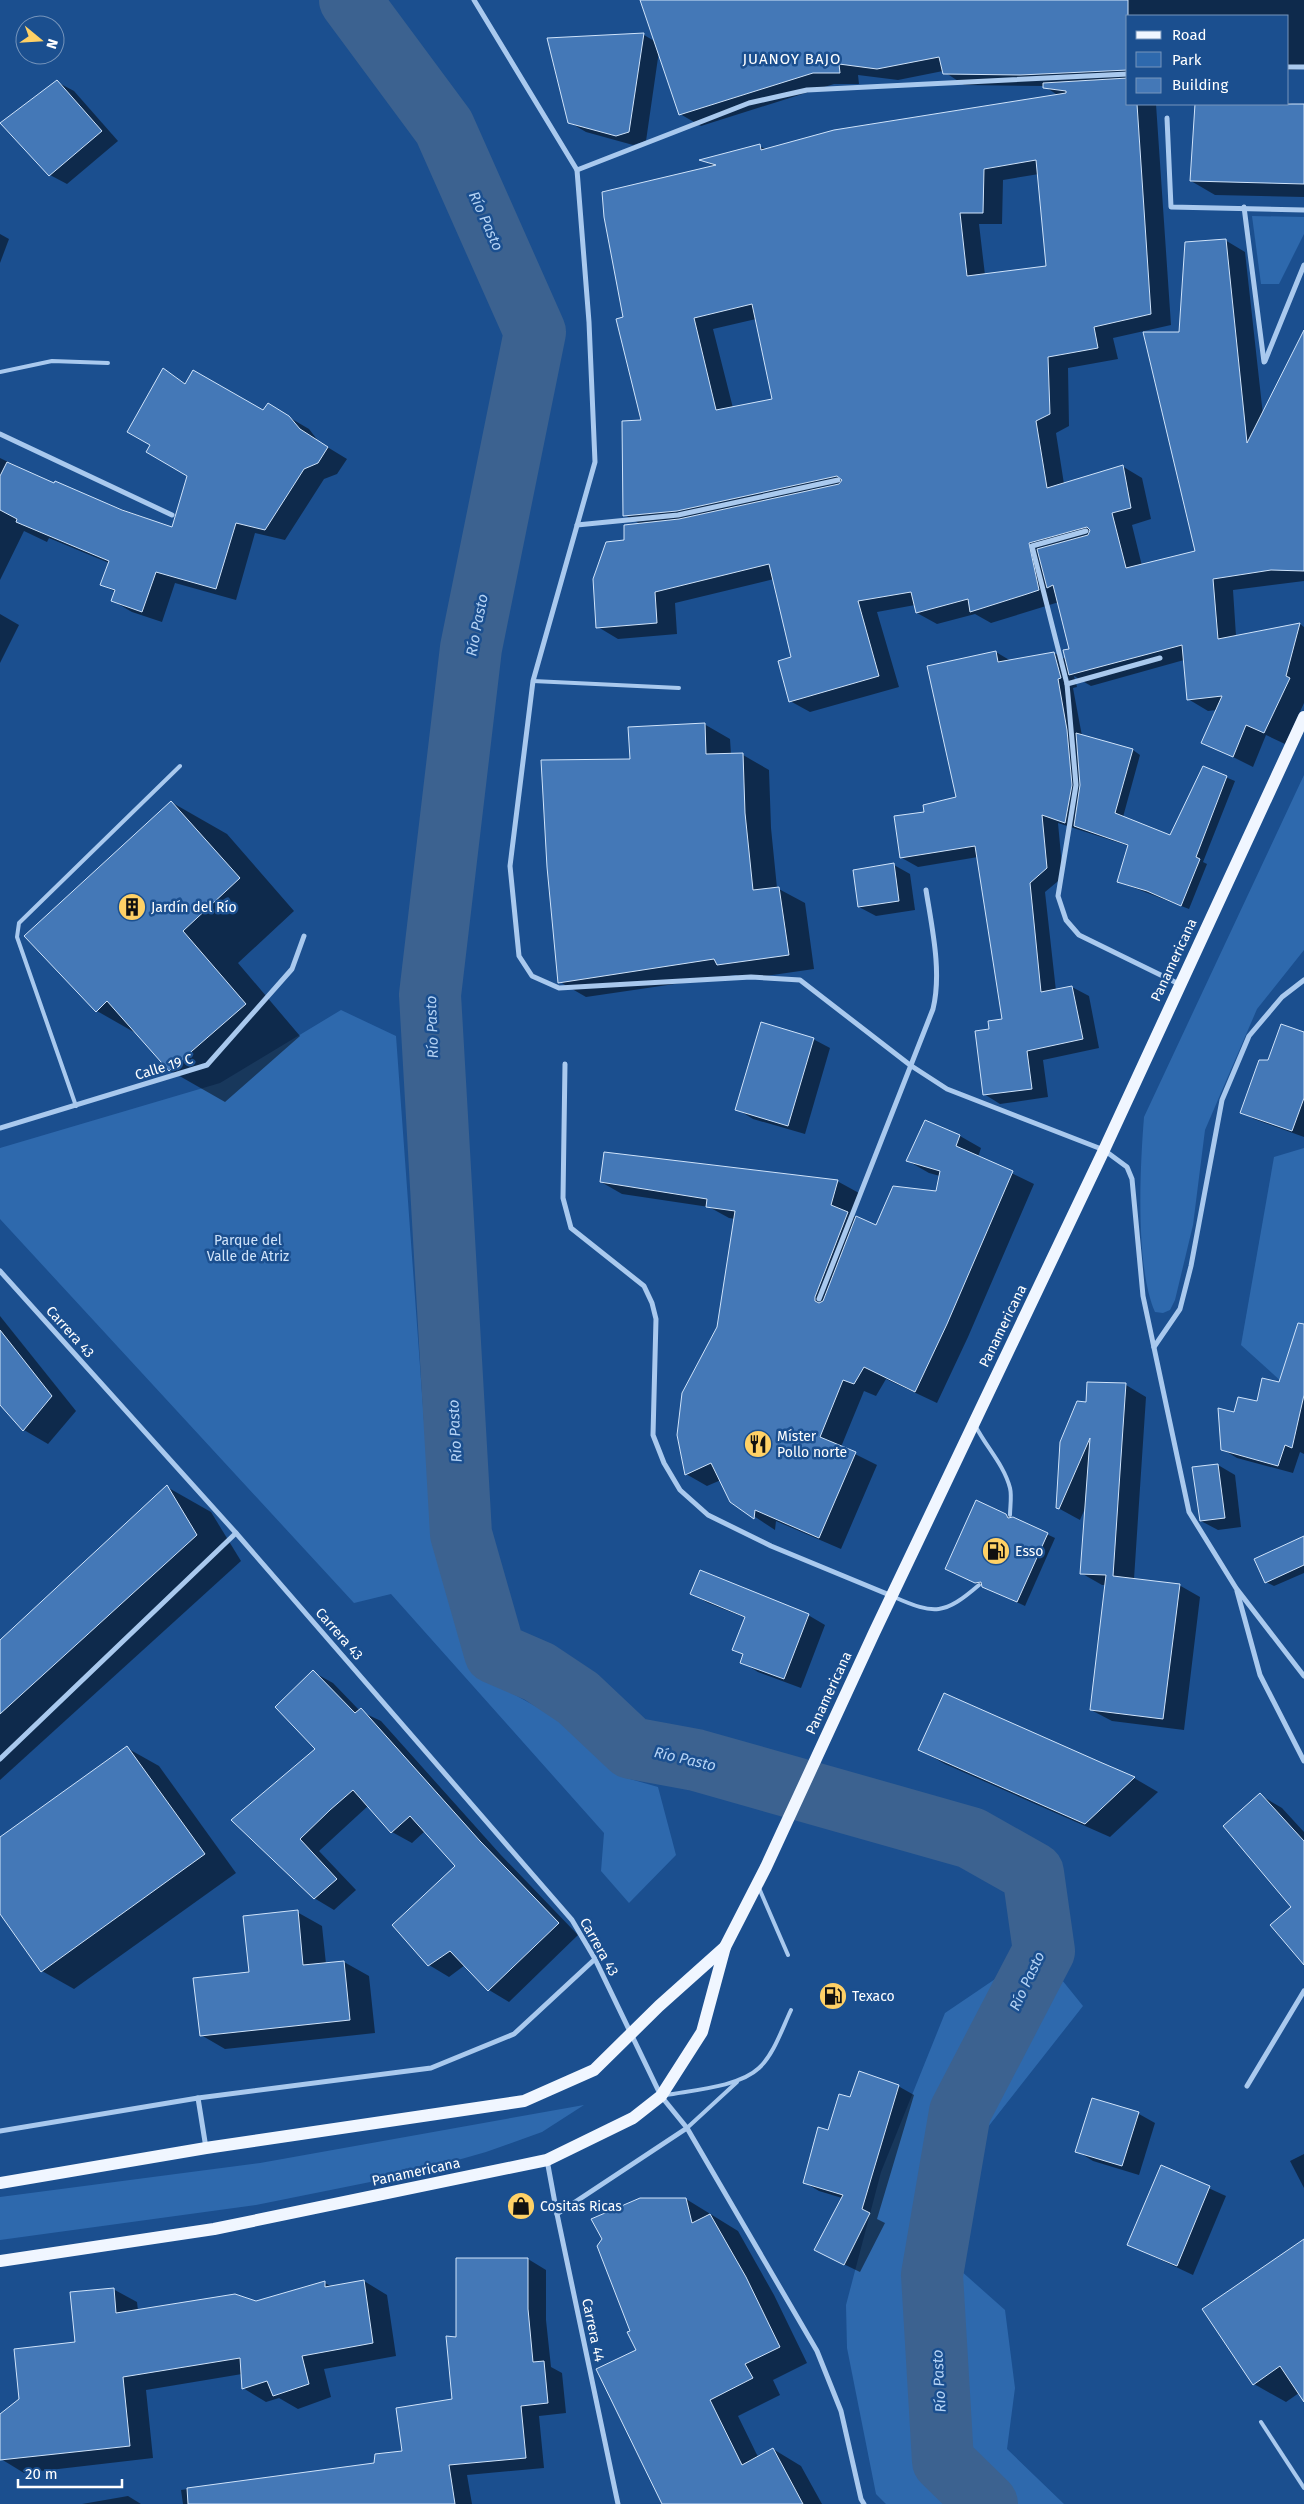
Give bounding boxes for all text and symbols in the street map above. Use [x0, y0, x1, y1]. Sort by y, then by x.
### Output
north arrow [15, 15, 65, 65]
legend [1126, 15, 1289, 105]
text: Road [1172, 26, 1207, 44]
text: N [42, 37, 61, 51]
district label: JUANOY BAJO [743, 50, 841, 68]
text: Park [1172, 51, 1202, 69]
text: Building [1172, 76, 1228, 94]
water label: Río Pasto [465, 189, 507, 253]
water label: Río Pasto [462, 592, 492, 658]
building icon: Jardín del Río [117, 892, 147, 922]
place label: Jardín del Río [151, 899, 237, 916]
street label: Panamericana [1147, 916, 1201, 1004]
water label: Río Pasto [422, 995, 442, 1059]
street label: Calle 19 C [133, 1050, 195, 1084]
park label: Parque del Valle de Atriz [207, 1232, 289, 1265]
street label: Panamericana [976, 1282, 1030, 1370]
street label: Carrera 43 [42, 1303, 98, 1361]
water label: Río Pasto [444, 1399, 466, 1463]
place label: Míster Pollo norte [777, 1428, 847, 1461]
restaurant icon: Míster Pollo norte [743, 1429, 773, 1459]
fuel station icon: Esso [981, 1536, 1011, 1566]
place label: Esso [1015, 1543, 1044, 1560]
street label: Carrera 43 [312, 1604, 366, 1664]
street label: Panamericana [802, 1649, 856, 1737]
water label: Río Pasto [652, 1743, 718, 1775]
street label: Carrera 43 [576, 1915, 622, 1979]
water label: Río Pasto [1006, 1949, 1048, 2013]
fuel station icon: Texaco [818, 1981, 848, 2011]
place label: Texaco [852, 1988, 895, 2005]
street label: Panamericana [370, 2154, 462, 2190]
shop icon: Cositas Ricas [506, 2191, 536, 2221]
place label: Cositas Ricas [540, 2198, 622, 2215]
street label: Carrera 44 [578, 2297, 608, 2364]
water label: Río Pasto [928, 2349, 950, 2413]
scale bar [18, 2456, 121, 2488]
text: 20 m [25, 2465, 58, 2483]

